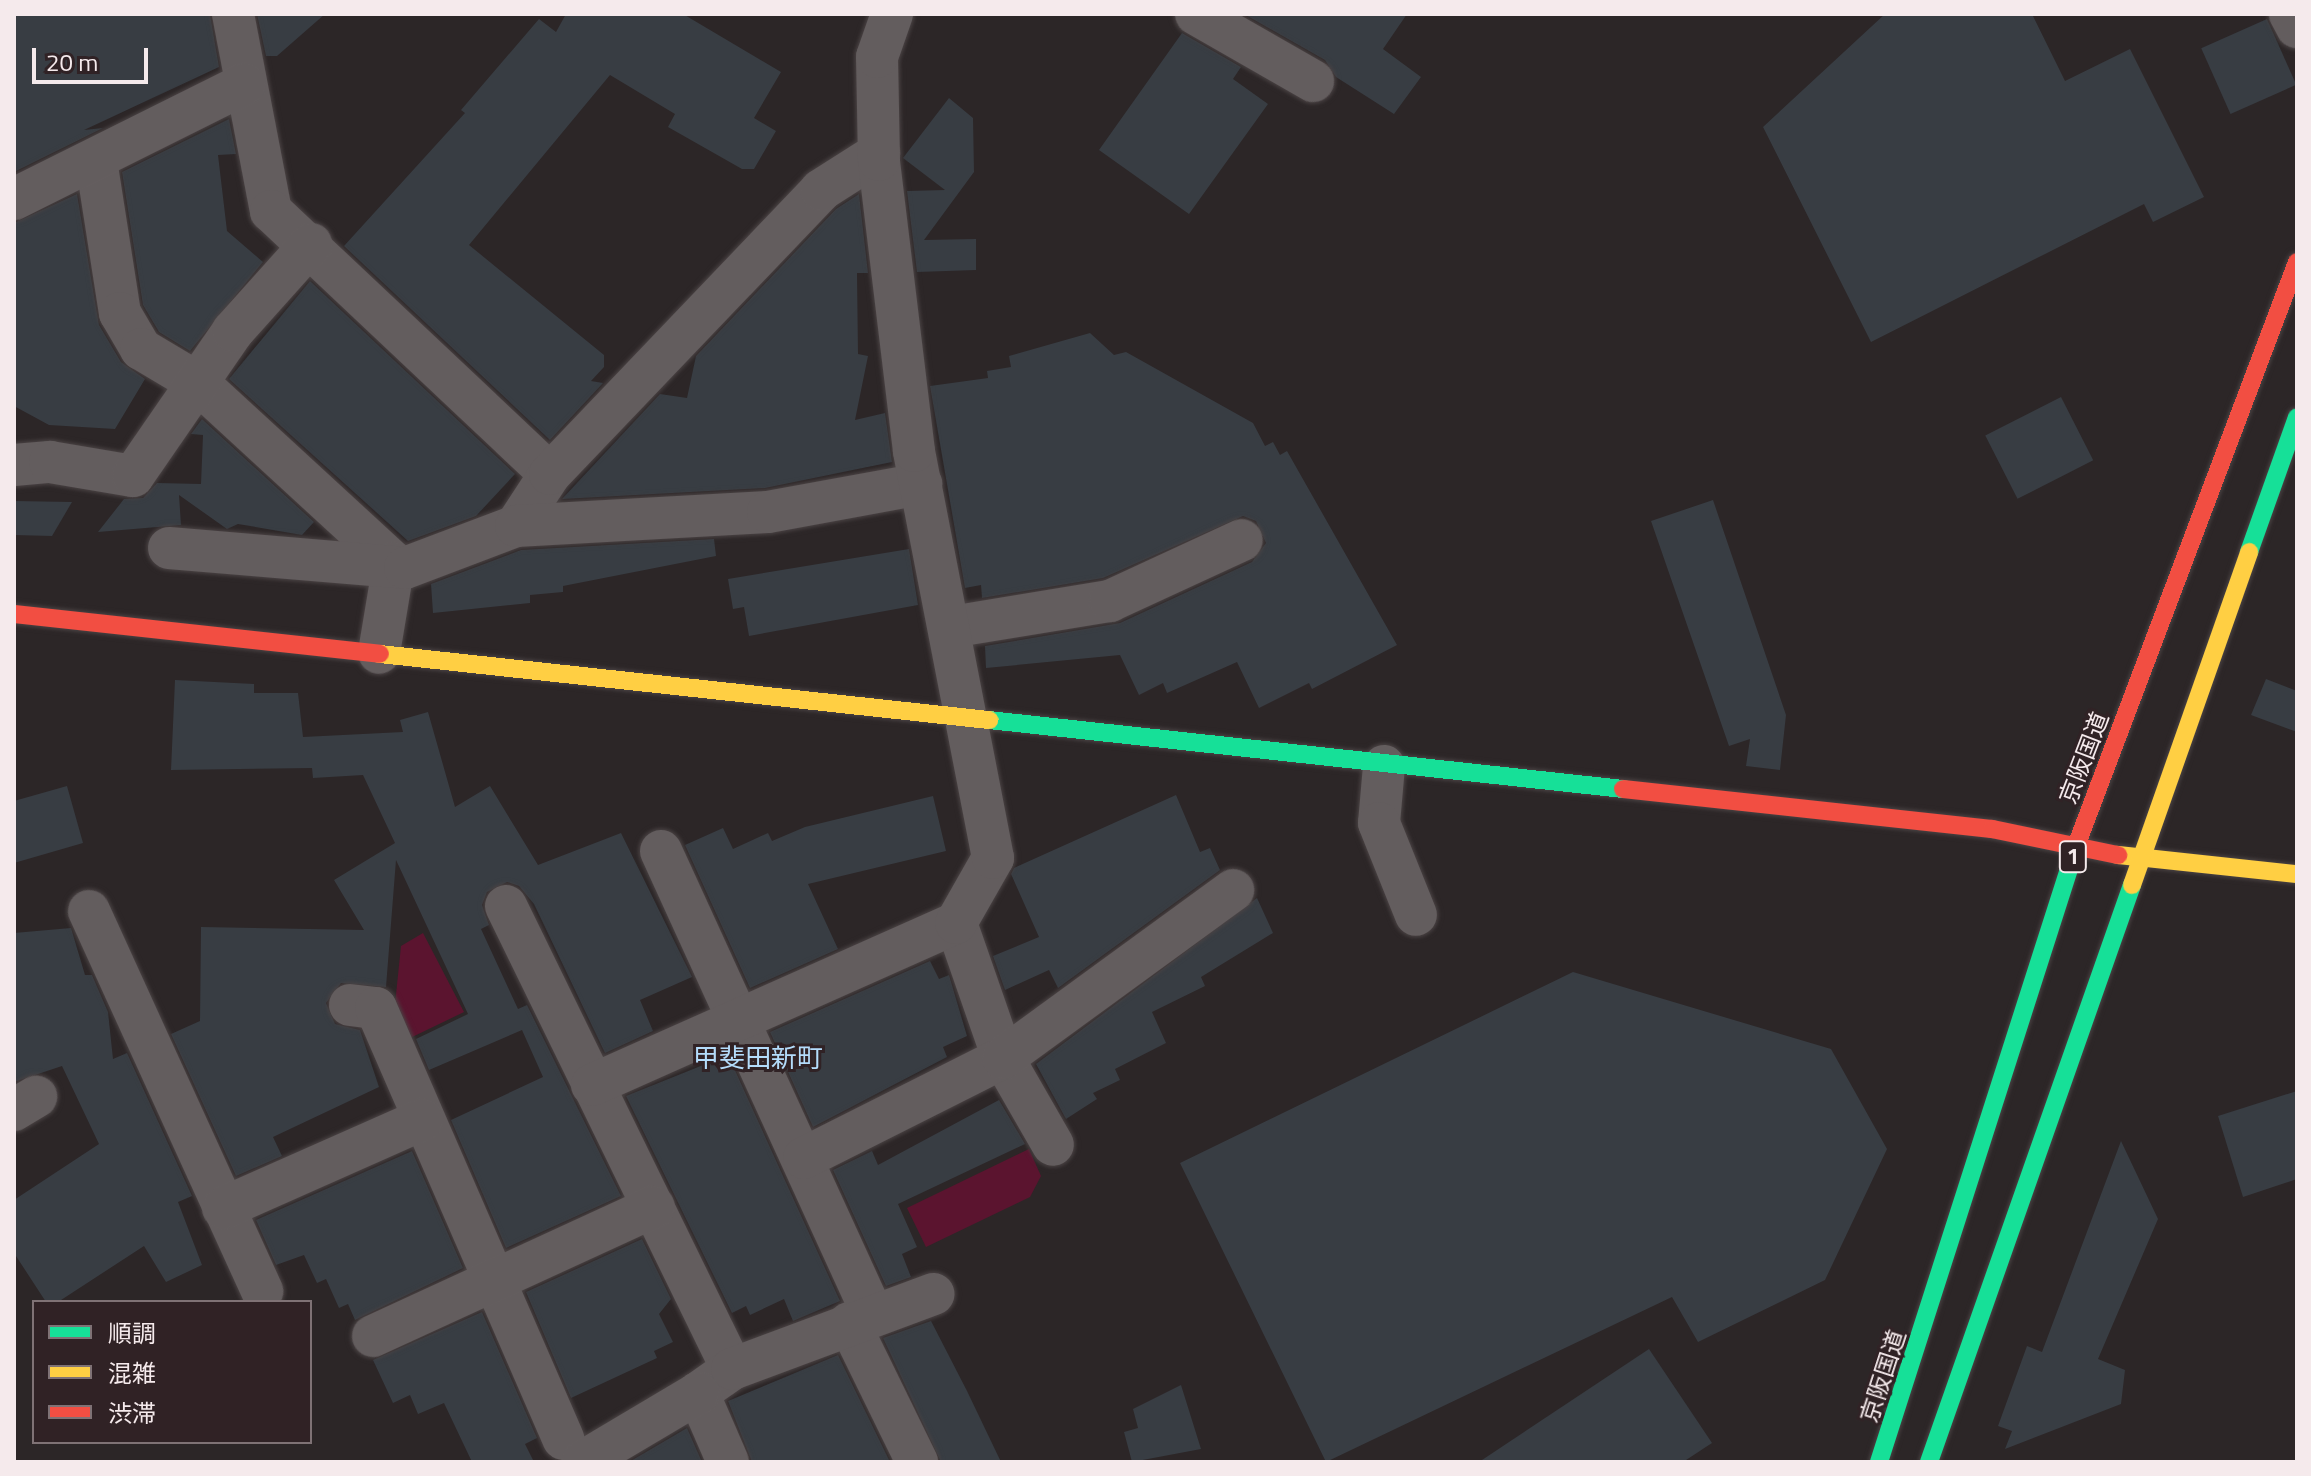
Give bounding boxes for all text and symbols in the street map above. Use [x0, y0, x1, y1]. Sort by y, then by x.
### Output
scale bar [36, 32, 152, 82]
text: 20 m [46, 44, 98, 80]
street label: 京阪国道 [2053, 708, 2115, 808]
road number: 1 [2057, 839, 2089, 875]
district label: 甲斐田新町 [693, 1042, 823, 1074]
legend [32, 1300, 312, 1444]
text: 順調 [108, 1315, 156, 1351]
street label: 京阪国道 [1854, 1326, 1912, 1426]
text: 混雑 [108, 1355, 156, 1391]
text: 渋滞 [108, 1395, 156, 1431]

